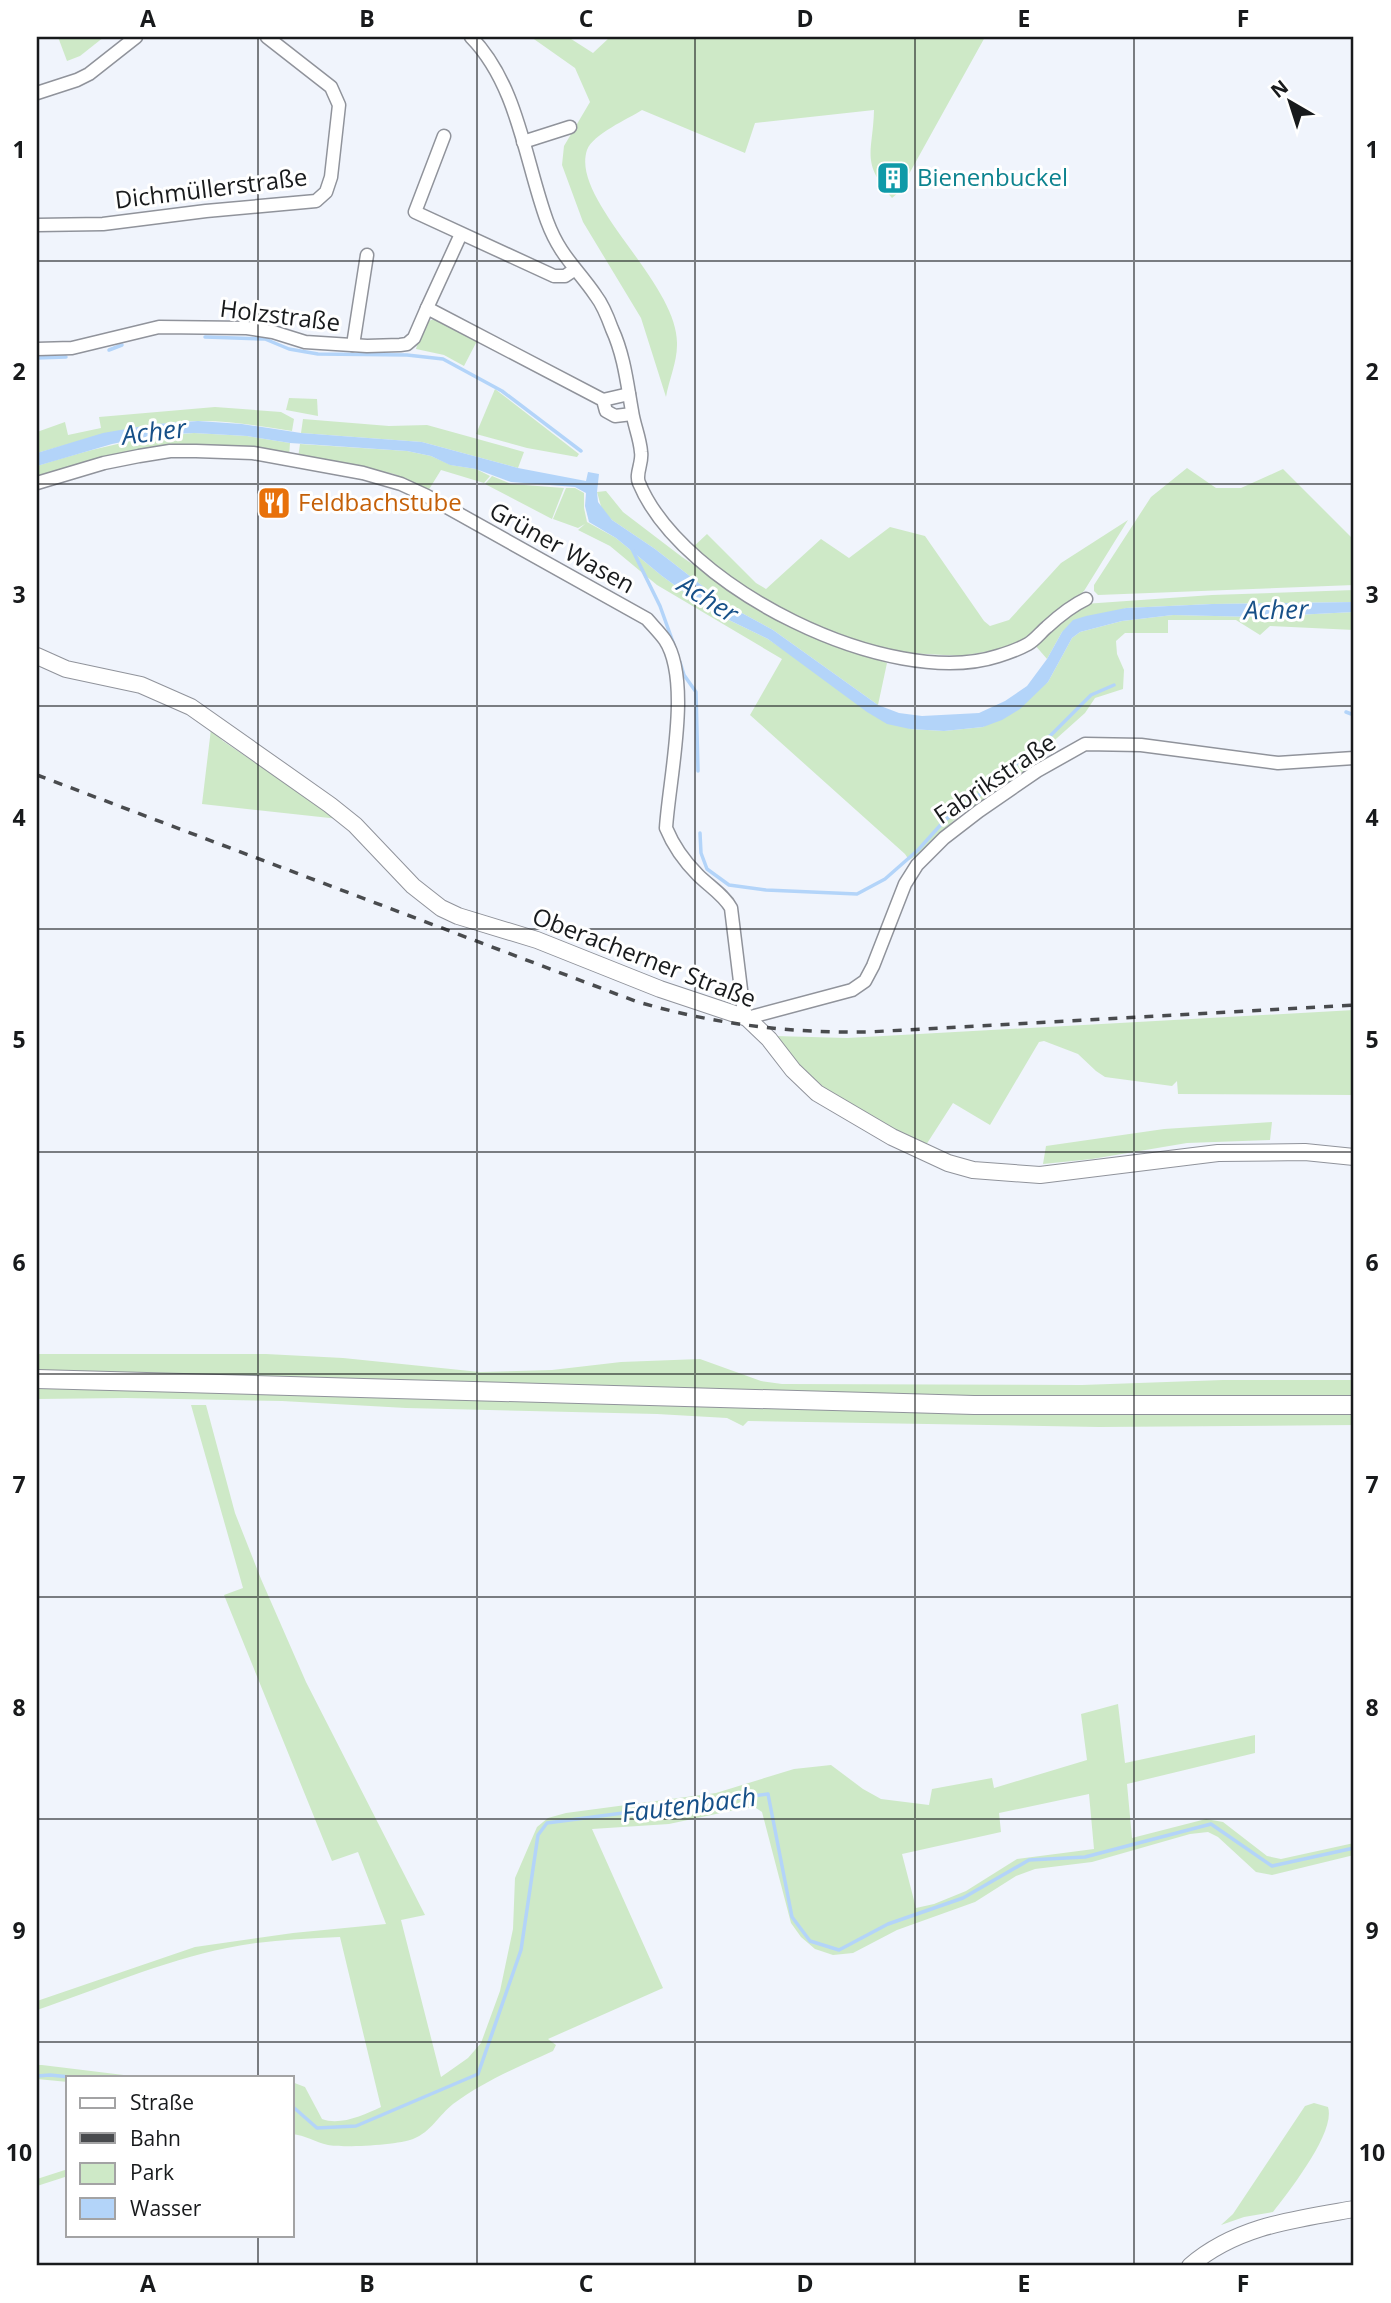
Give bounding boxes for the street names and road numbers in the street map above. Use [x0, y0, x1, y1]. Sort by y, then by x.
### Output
street label: Dichmüllerstraße [113, 159, 309, 216]
street label: Holzstraße [218, 291, 342, 338]
street label: Grüner Wasen [484, 493, 641, 600]
street label: Fabrikstraße [927, 725, 1062, 831]
street label: Oberacherner Straße [528, 899, 761, 1014]

